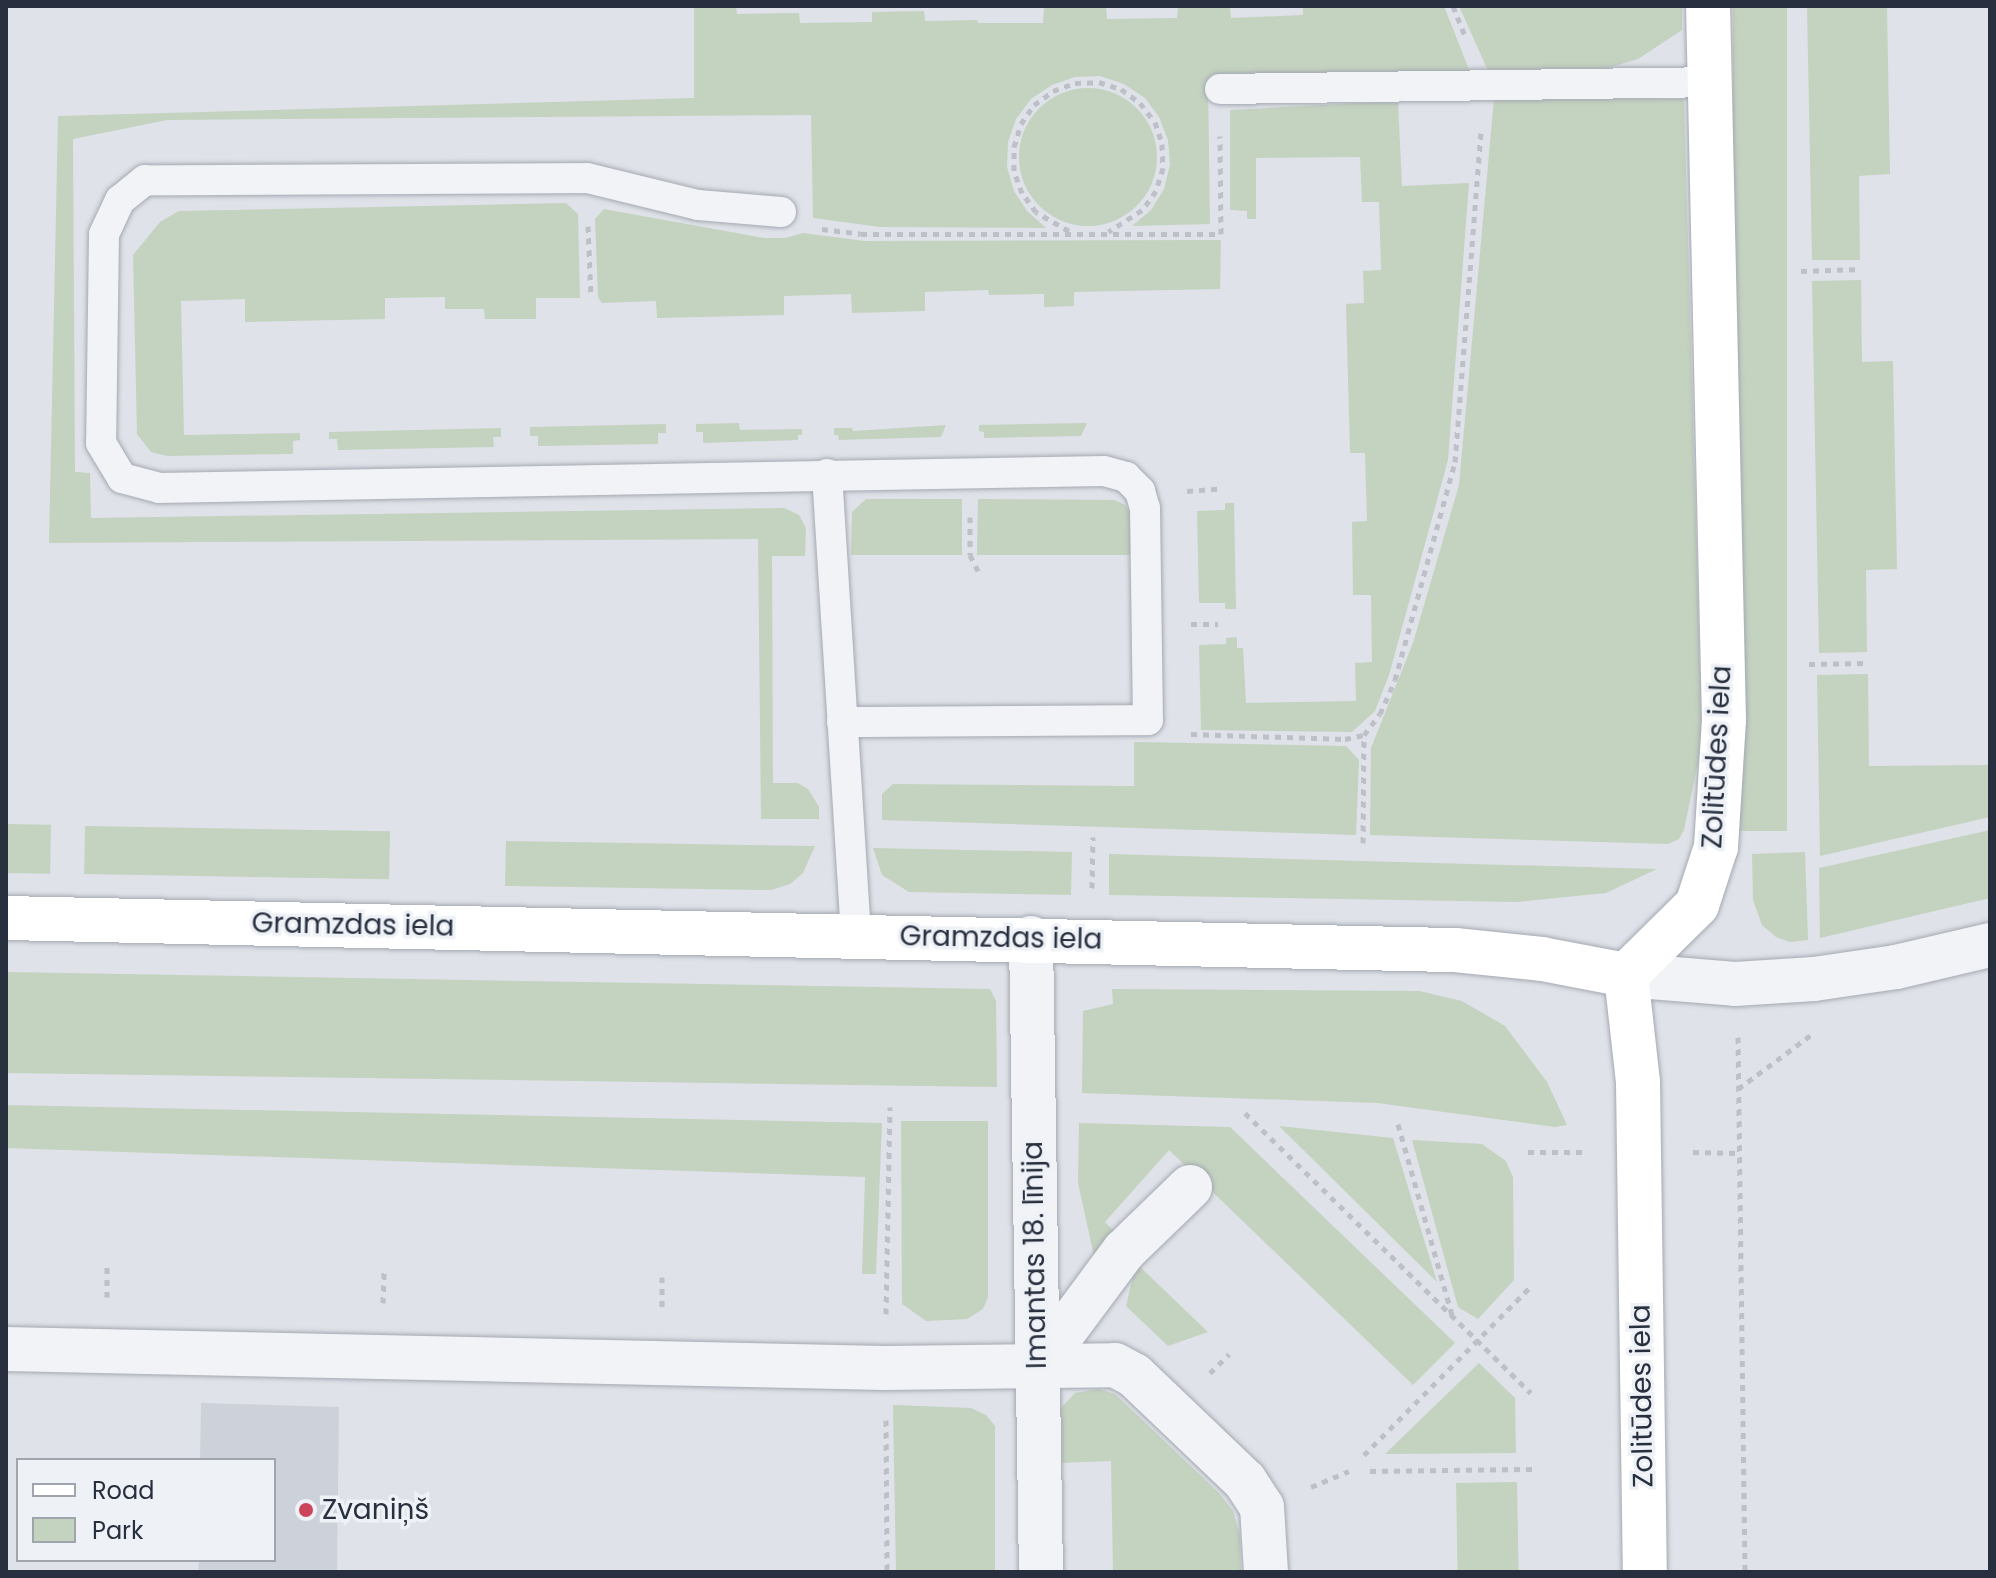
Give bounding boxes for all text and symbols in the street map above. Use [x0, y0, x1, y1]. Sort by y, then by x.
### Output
street label: Zolitūdes iela [1695, 665, 1739, 849]
street label: Gramzdas iela [251, 906, 455, 944]
street label: Gramzdas iela [899, 919, 1103, 957]
street label: Imantas 18. līnija [1016, 1141, 1054, 1369]
street label: Zolitūdes iela [1624, 1304, 1660, 1488]
legend [16, 1458, 276, 1562]
text: Road [92, 1474, 154, 1507]
place label: Zvaniņš [322, 1493, 429, 1527]
marker: Zvaniņš [297, 1501, 315, 1519]
text: Park [92, 1514, 143, 1547]

